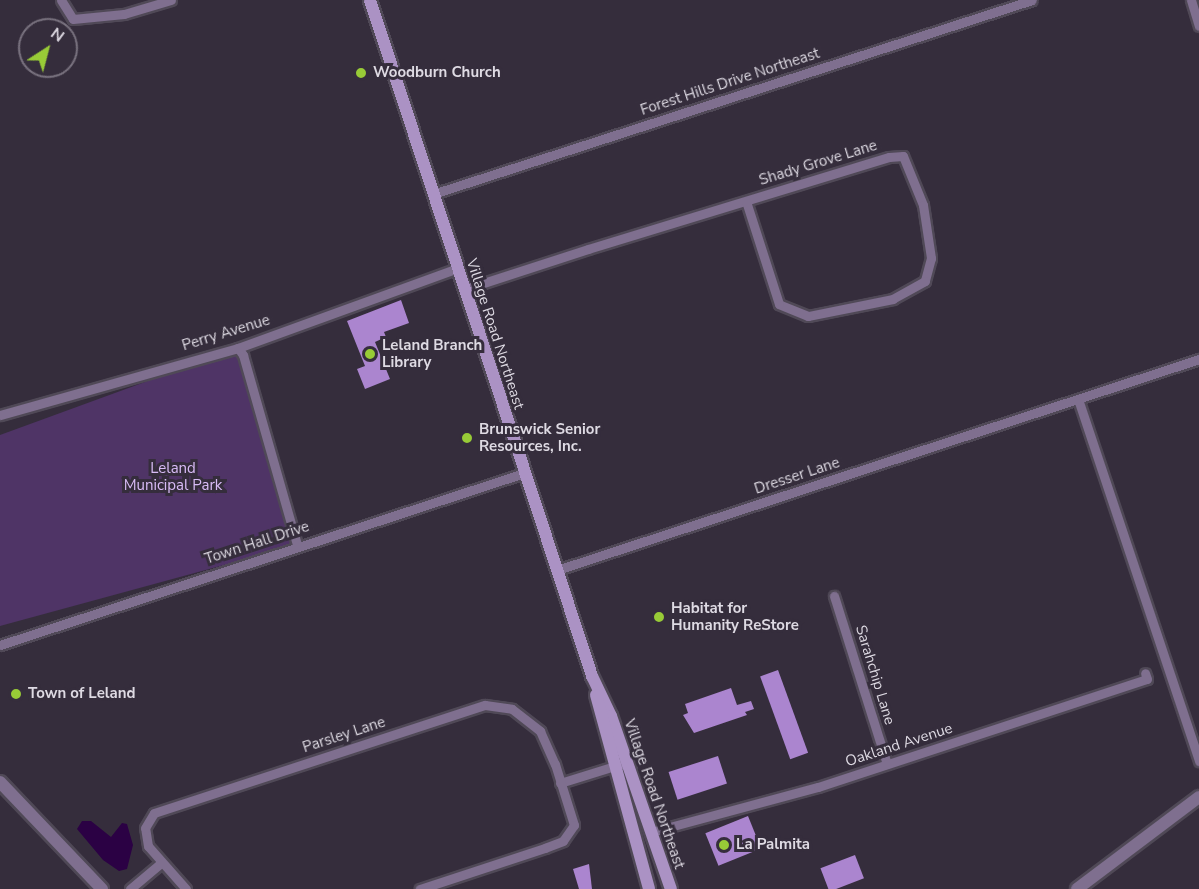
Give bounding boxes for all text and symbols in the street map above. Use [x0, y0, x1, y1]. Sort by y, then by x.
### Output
north arrow [18, 18, 78, 78]
text: N [46, 23, 69, 47]
street label: Forest Hills Drive Northeast [638, 45, 822, 119]
place label: Woodburn Church [373, 64, 501, 82]
marker: Woodburn Church [354, 66, 368, 80]
street label: Shady Grove Lane [757, 136, 879, 190]
street label: Village Road Northeast [462, 256, 528, 412]
street label: Perry Avenue [180, 311, 272, 355]
place label: Leland Branch Library [382, 336, 482, 371]
marker: Leland Branch Library [363, 347, 377, 361]
place label: Brunswick Senior Resources, Inc. [479, 420, 600, 455]
marker: Brunswick Senior Resources, Inc. [460, 431, 474, 445]
street label: Dresser Lane [752, 454, 842, 498]
park label: Leland Municipal Park [124, 459, 222, 494]
street label: Town Hall Drive [202, 518, 312, 568]
place label: Habitat for Humanity ReStore [671, 599, 799, 634]
marker: Habitat for Humanity ReStore [652, 610, 666, 624]
street label: Sarahchip Lane [851, 623, 899, 727]
place label: Town of Leland [28, 685, 136, 703]
marker: Town of Leland [9, 687, 23, 701]
street label: Parsley Lane [300, 713, 388, 757]
street label: Village Road Northeast [620, 717, 688, 871]
street label: Oakland Avenue [843, 719, 955, 771]
place label: La Palmita [736, 836, 810, 854]
marker: La Palmita [717, 838, 731, 852]

